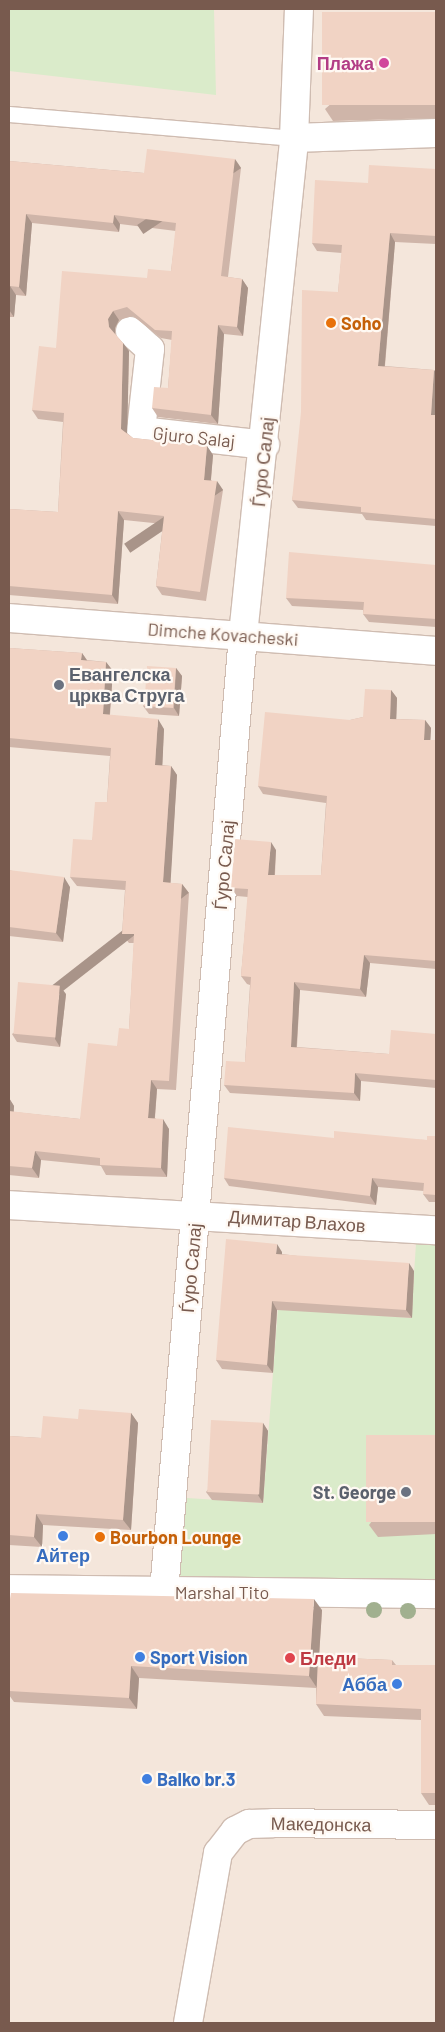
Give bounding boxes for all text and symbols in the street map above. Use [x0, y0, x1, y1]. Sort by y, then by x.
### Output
place label: Плажа [317, 52, 374, 74]
marker: Плажа [378, 57, 390, 69]
place label: Soho [341, 312, 382, 334]
marker: Soho [325, 317, 337, 329]
street label: Ѓуро Салај [248, 416, 278, 508]
street label: Gjuro Salaj [152, 422, 236, 452]
street label: Dimche Kovacheski [147, 618, 299, 650]
place label: Евангелска црква Струга [69, 664, 185, 706]
marker: Евангелска црква Струга [53, 679, 65, 691]
street label: Ѓуро Салај [209, 819, 239, 911]
street label: Димитар Влахов [228, 1205, 366, 1237]
street label: Ѓуро Салај [176, 1222, 206, 1314]
place label: St. George [313, 1481, 396, 1503]
marker: St. George [400, 1486, 412, 1498]
place label: Bourbon Lounge [110, 1526, 241, 1548]
marker: Айтер [57, 1530, 69, 1542]
marker: Bourbon Lounge [94, 1531, 106, 1543]
place label: Айтер [36, 1544, 90, 1566]
street label: Marshal Tito [175, 1581, 269, 1603]
place label: Sport Vision [150, 1646, 248, 1668]
place label: Бледи [300, 1647, 357, 1669]
marker: Sport Vision [134, 1651, 146, 1663]
marker: Бледи [284, 1652, 296, 1664]
place label: Абба [342, 1673, 387, 1695]
marker: Абба [391, 1678, 403, 1690]
place label: Balko br.3 [157, 1768, 235, 1790]
marker: Balko br.3 [141, 1773, 153, 1785]
street label: Македонска [271, 1812, 371, 1836]

